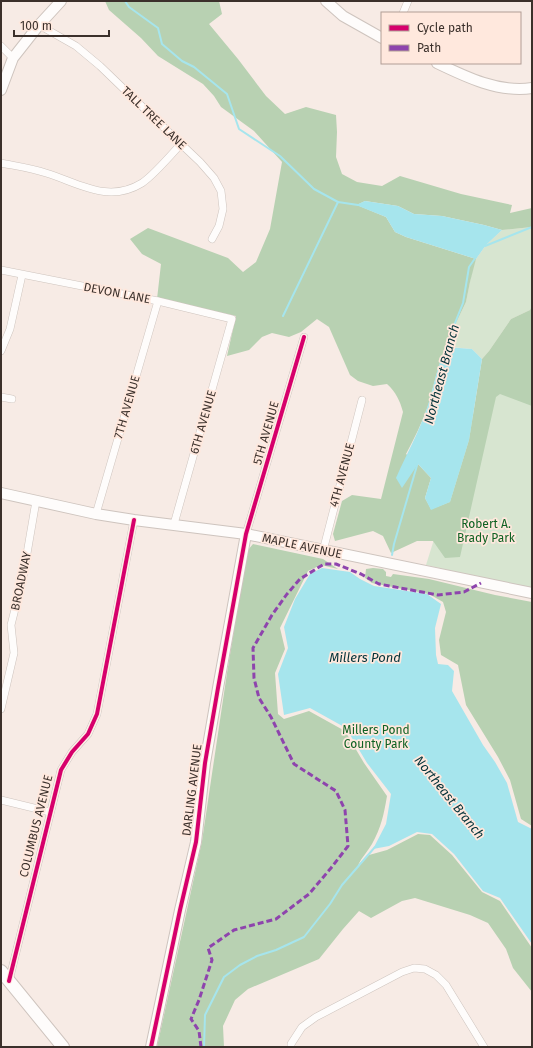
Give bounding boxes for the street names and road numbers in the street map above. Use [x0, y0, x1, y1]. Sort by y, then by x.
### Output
street label: TALL TREE LANE [119, 84, 189, 152]
street label: DEVON LANE [82, 280, 152, 306]
street label: 7TH AVENUE [111, 374, 143, 440]
street label: 6TH AVENUE [187, 388, 219, 456]
street label: 5TH AVENUE [250, 400, 282, 466]
street label: 4TH AVENUE [327, 441, 357, 509]
street label: MAPLE AVENUE [261, 531, 343, 561]
street label: BROADWAY [8, 550, 34, 612]
street label: DARLING AVENUE [179, 743, 205, 837]
street label: COLUMBUS AVENUE [17, 773, 55, 879]

